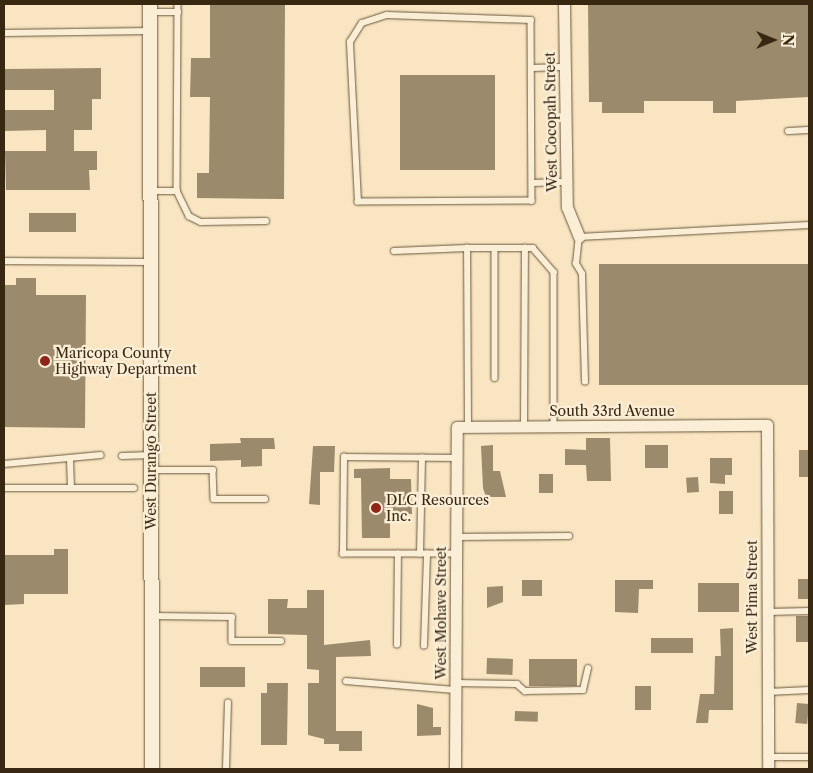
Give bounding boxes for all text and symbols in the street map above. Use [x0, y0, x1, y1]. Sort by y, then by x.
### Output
north arrow [748, 15, 798, 65]
text: N [779, 34, 797, 46]
street label: West Cocopah Street [541, 52, 561, 192]
place label: Maricopa County Highway Department [55, 345, 197, 378]
marker: Maricopa County Highway Department [39, 355, 51, 367]
street label: West Durango Street [143, 392, 159, 530]
street label: South 33rd Avenue [549, 403, 675, 419]
place label: DLC Resources Inc. [386, 492, 489, 524]
marker: DLC Resources Inc. [370, 502, 382, 514]
street label: West Pima Street [744, 540, 760, 654]
street label: West Mohave Street [433, 546, 449, 680]

